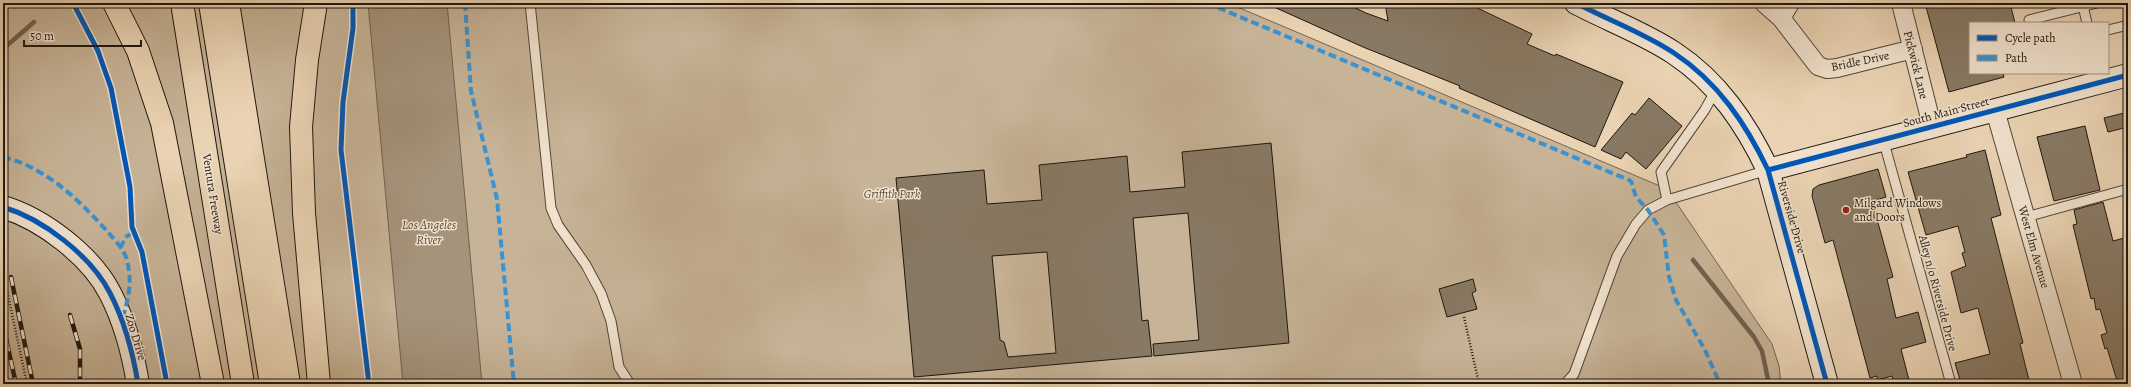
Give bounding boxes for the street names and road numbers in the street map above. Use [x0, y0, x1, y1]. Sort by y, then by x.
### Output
street label: Pickwick Lane [1900, 29, 1932, 101]
street label: Bridle Drive [1829, 47, 1891, 75]
street label: South Main Street [1901, 93, 1991, 131]
street label: Ventura Freeway [199, 152, 227, 236]
street label: Riverside Drive [1774, 179, 1810, 255]
street label: West Elm Avenue [2014, 203, 2053, 290]
street label: Alley n/o Riverside Drive [1915, 232, 1961, 353]
street label: Zoo Drive [121, 312, 151, 362]

